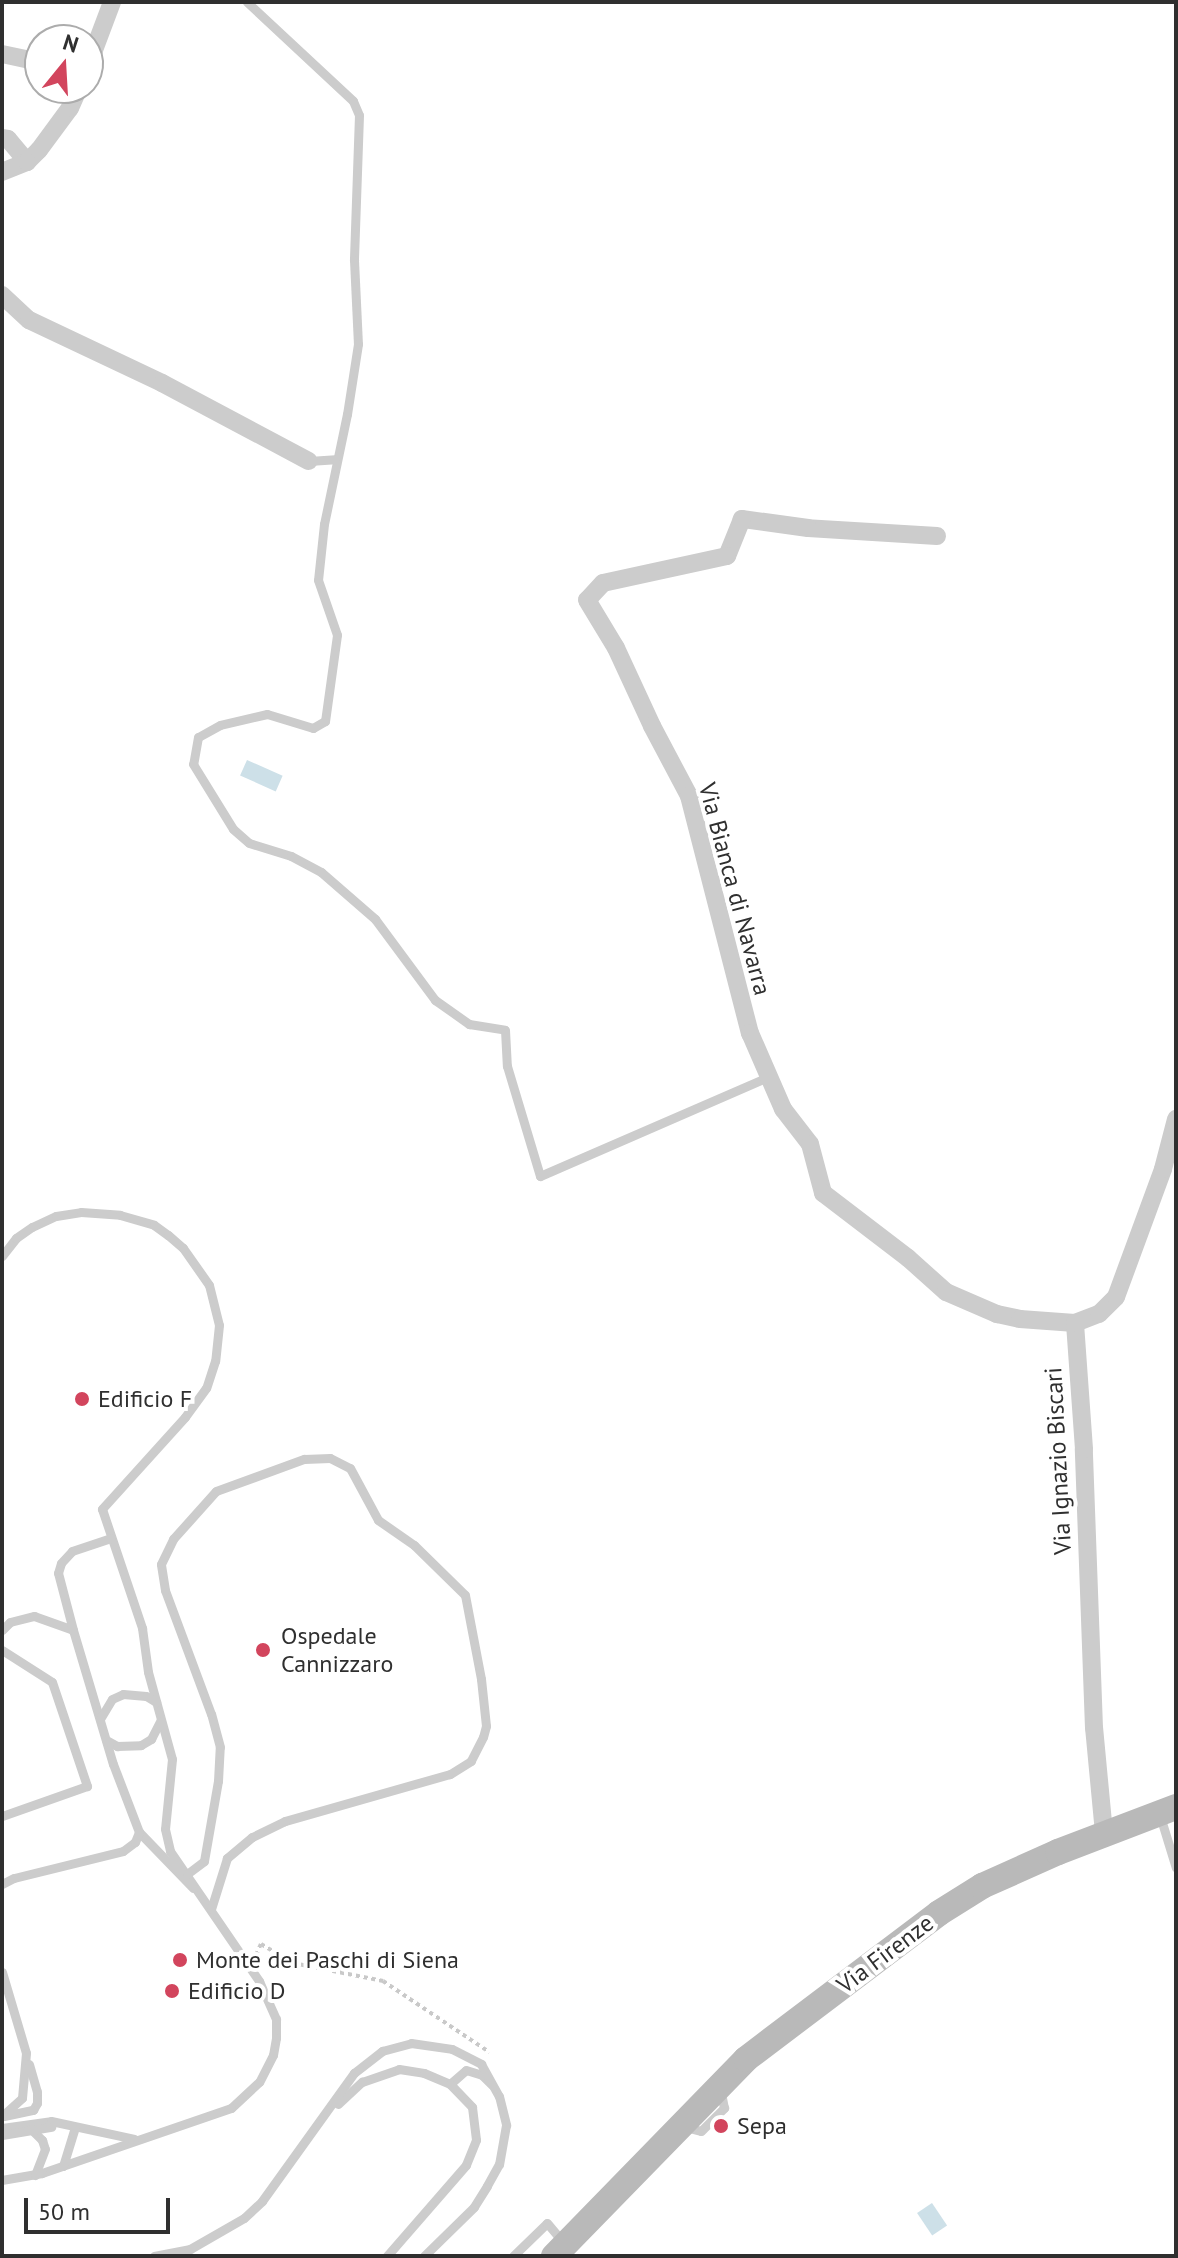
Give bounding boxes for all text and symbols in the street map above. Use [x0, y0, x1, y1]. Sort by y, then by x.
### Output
north arrow [24, 24, 104, 104]
text: N [60, 28, 82, 59]
street label: Via Bianca di Navarra [693, 780, 777, 998]
street label: Via Ignazio Biscari [1039, 1367, 1077, 1555]
place label: Edificio F [98, 1385, 192, 1413]
marker: Edificio F [73, 1390, 91, 1408]
place label: Ospedale Cannizzaro [281, 1622, 393, 1678]
marker: Ospedale Cannizzaro [252, 1639, 274, 1661]
street label: Via Firenze [831, 1908, 939, 2000]
place label: Monte dei Paschi di Siena [196, 1946, 459, 1974]
marker: Monte dei Paschi di Siena [171, 1951, 189, 1969]
place label: Edificio D [188, 1977, 285, 2005]
marker: Edificio D [163, 1982, 181, 2000]
place label: Sepa [737, 2112, 787, 2140]
marker: Sepa [712, 2117, 730, 2135]
scale bar [28, 2182, 174, 2232]
text: 50 m [38, 2196, 90, 2227]

